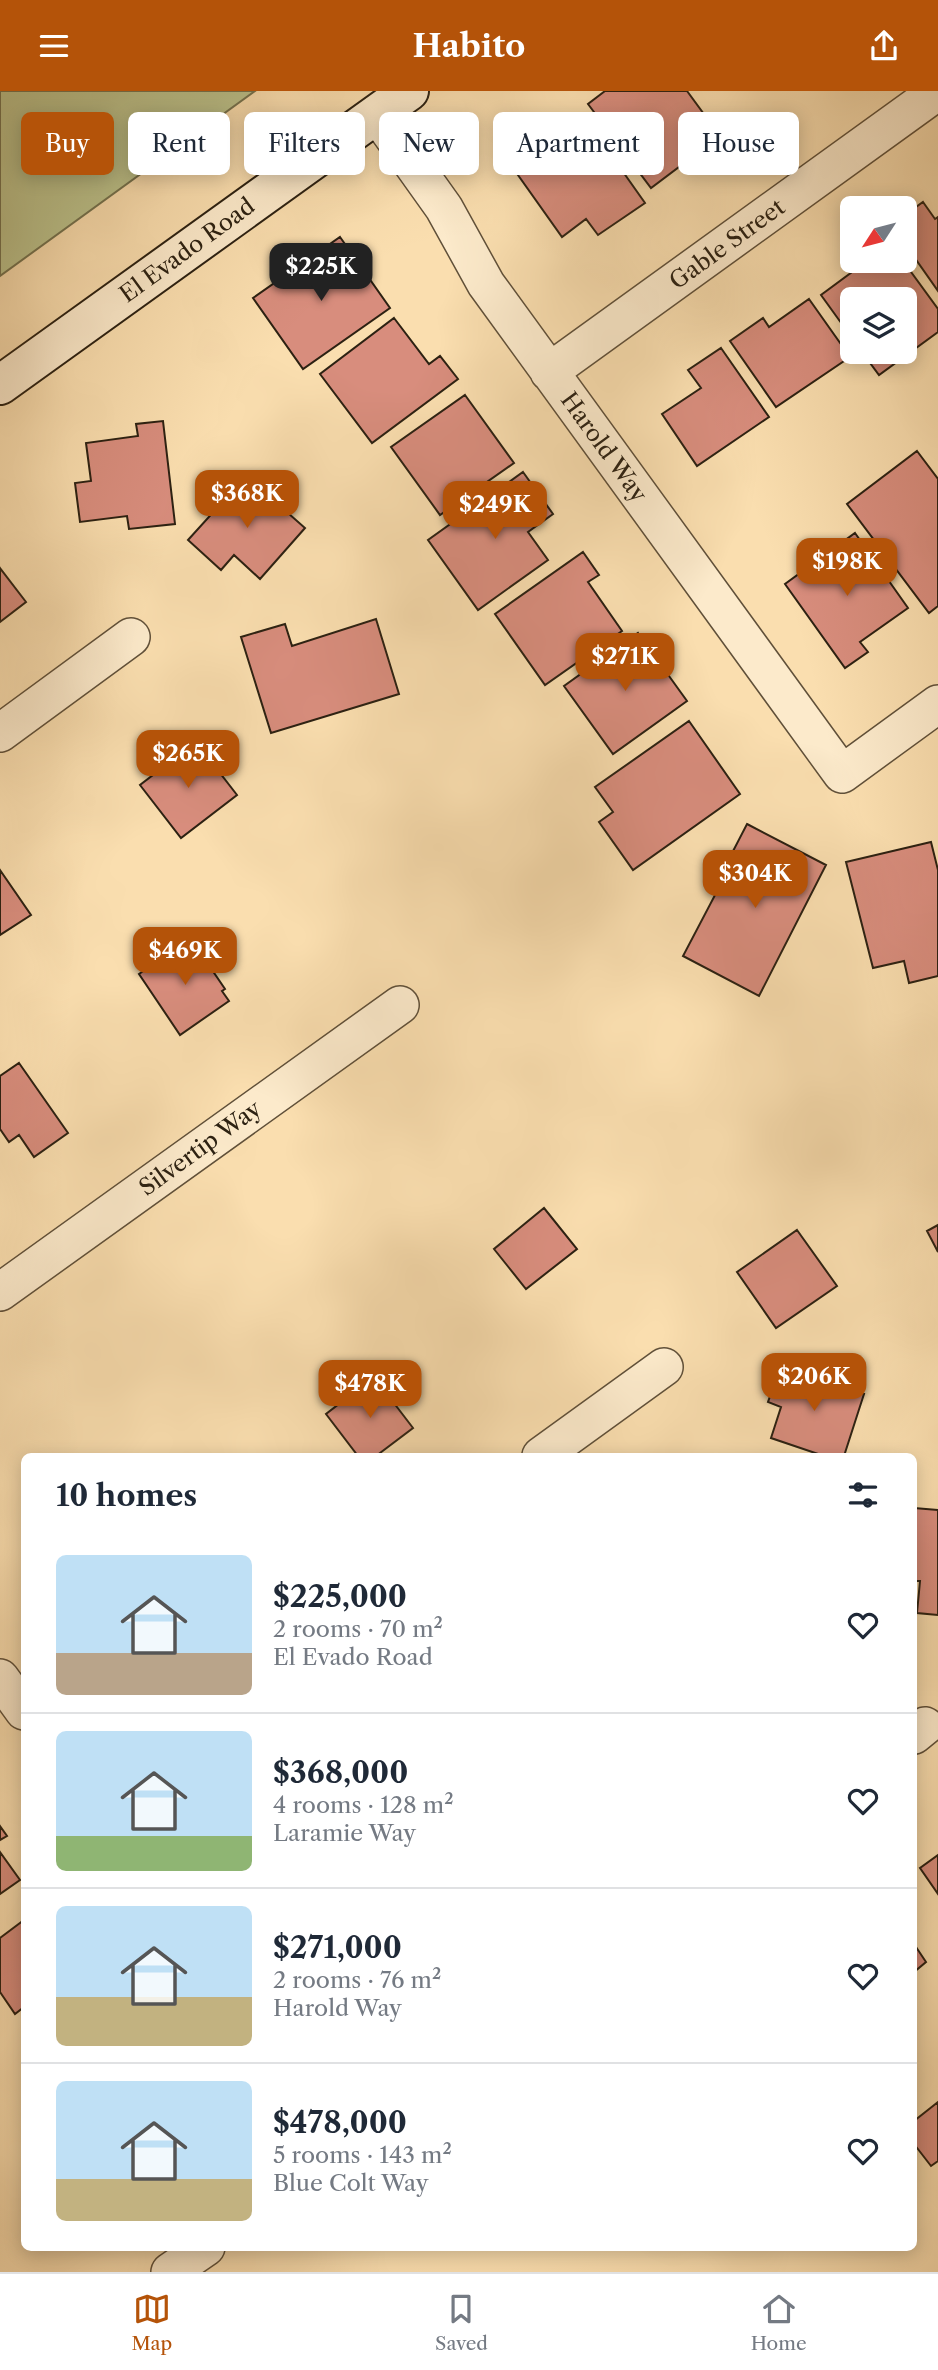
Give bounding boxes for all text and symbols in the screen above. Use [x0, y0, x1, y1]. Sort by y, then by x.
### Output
text: Habito [413, 26, 525, 65]
icon: menu [35, 27, 73, 65]
icon: share [865, 27, 903, 65]
chip: Buy [21, 112, 114, 175]
chip: Rent [128, 112, 230, 175]
chip: Filters [244, 112, 365, 175]
chip: New [379, 112, 479, 175]
chip: Apartment [493, 112, 664, 175]
chip: House [678, 112, 799, 175]
street label: El Evado Road [114, 192, 260, 308]
street label: Gable Street [664, 193, 790, 295]
north arrow [840, 196, 917, 273]
map controls [840, 196, 917, 364]
pin: $225K [272, 243, 370, 303]
text: $225K [285, 252, 357, 280]
button: layers [840, 287, 917, 364]
street label: Harold Way [555, 387, 653, 507]
pin: $368K [198, 471, 296, 530]
text: $368K [211, 479, 283, 507]
pin: $249K [446, 482, 544, 541]
text: $249K [459, 490, 531, 518]
pin: $198K [798, 539, 896, 598]
text: $198K [812, 547, 882, 575]
pin: $271K [576, 633, 674, 693]
text: $271K [591, 642, 659, 670]
pin: $265K [139, 731, 237, 790]
text: $265K [152, 739, 224, 767]
pin: $304K [706, 851, 804, 910]
text: $304K [719, 859, 791, 887]
pin: $469K [136, 927, 234, 987]
text: $469K [149, 936, 221, 964]
street label: Silvertip Way [134, 1094, 267, 1202]
pin: $206K [765, 1353, 863, 1413]
pin: $478K [321, 1361, 419, 1420]
text: $206K [777, 1362, 851, 1390]
text: $478K [334, 1369, 406, 1397]
icon: filters [844, 1476, 882, 1514]
text: 10 homes [56, 1477, 197, 1514]
text: $225,000 [273, 1578, 407, 1615]
icon: home [112, 1583, 196, 1667]
icon: heart [844, 1606, 882, 1644]
text: 2 rooms · 70 m² [273, 1615, 443, 1643]
text: El Evado Road [273, 1643, 433, 1671]
text: $368,000 [273, 1754, 408, 1791]
icon: home [112, 1759, 196, 1843]
icon: heart [844, 1782, 882, 1820]
text: 4 rooms · 128 m² [273, 1791, 454, 1819]
text: Laramie Way [273, 1819, 416, 1847]
text: $271,000 [273, 1929, 402, 1966]
icon: home [112, 1934, 196, 2018]
icon: heart [844, 1957, 882, 1995]
text: 2 rooms · 76 m² [273, 1966, 441, 1994]
text: Harold Way [273, 1994, 402, 2022]
text: $478,000 [273, 2104, 407, 2141]
icon: home [112, 2109, 196, 2193]
icon: heart [844, 2132, 882, 2170]
text: 5 rooms · 143 m² [273, 2141, 452, 2169]
text: Blue Colt Way [273, 2169, 428, 2197]
tab: Map [131, 2290, 172, 2355]
tab: Saved [435, 2290, 488, 2355]
tab: Home [751, 2290, 807, 2355]

